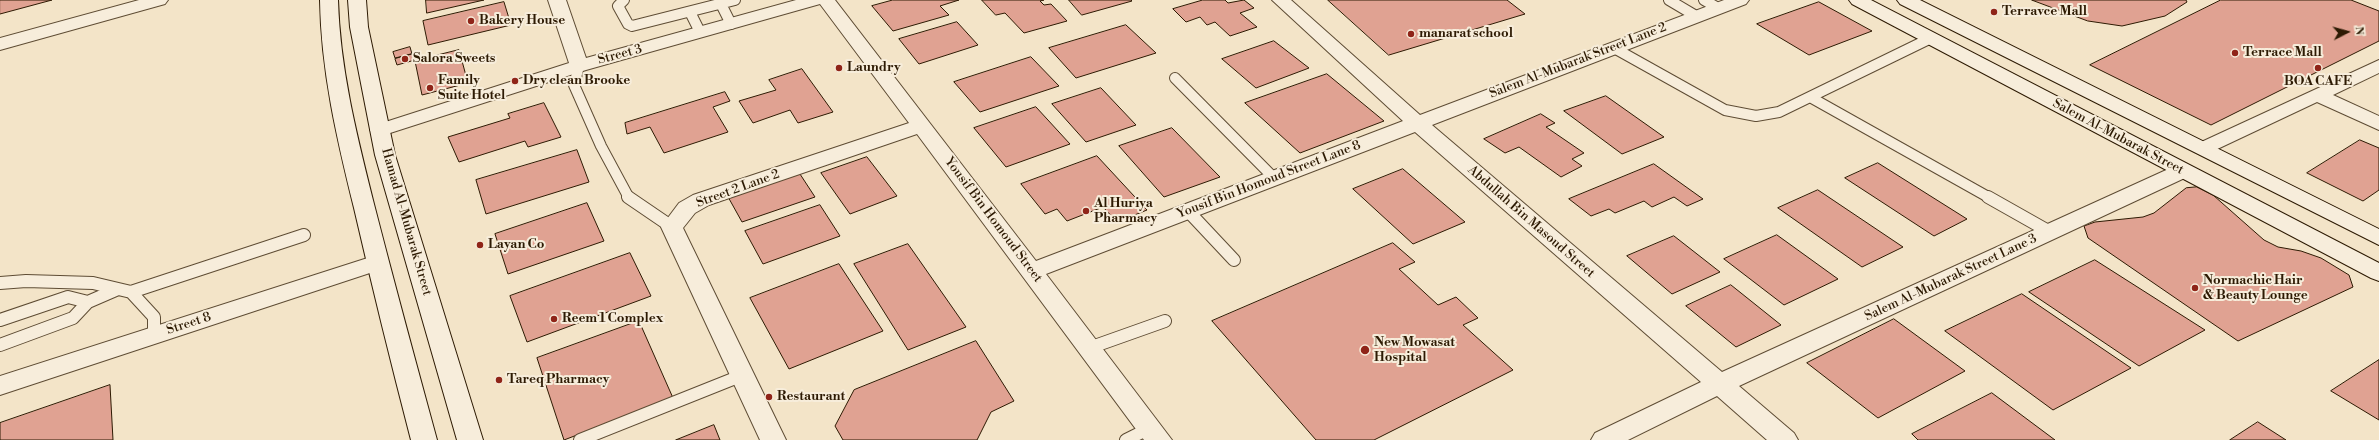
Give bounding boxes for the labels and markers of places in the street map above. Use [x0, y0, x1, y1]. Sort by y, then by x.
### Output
place label: Terravce Mall [2002, 4, 2087, 20]
marker: Terravce Mall [1989, 7, 1999, 17]
place label: Bakery House [479, 13, 565, 29]
marker: Bakery House [466, 16, 476, 26]
place label: manarat school [1419, 26, 1513, 42]
marker: manarat school [1406, 29, 1416, 39]
place label: Terrace Mall [2243, 45, 2322, 61]
marker: Terrace Mall [2230, 48, 2240, 58]
place label: Salora Sweets [413, 51, 495, 67]
marker: Salora Sweets [400, 54, 410, 64]
place label: Laundry [847, 60, 901, 76]
marker: Laundry [834, 63, 844, 73]
marker: BOA CAFE [2313, 63, 2323, 73]
place label: Family Suite Hotel [438, 73, 505, 104]
place label: Dry clean Brooke [523, 73, 630, 89]
place label: BOA CAFE [2284, 74, 2352, 90]
marker: Dry clean Brooke [510, 76, 520, 86]
marker: Family Suite Hotel [425, 83, 435, 93]
place label: Al Huriya Pharmacy [1094, 196, 1157, 227]
marker: Al Huriya Pharmacy [1081, 206, 1091, 216]
place label: Layan Co [488, 237, 544, 253]
marker: Layan Co [475, 240, 485, 250]
place label: Normachic Hair & Beauty Lounge [2203, 273, 2308, 304]
marker: Normachic Hair & Beauty Lounge [2190, 283, 2200, 293]
place label: Reem 1 Complex [562, 311, 663, 327]
marker: Reem 1 Complex [549, 314, 559, 324]
place label: New Mowasat Hospital [1374, 335, 1455, 366]
marker: New Mowasat Hospital [1359, 344, 1371, 356]
place label: Tareq Pharmacy [507, 372, 609, 388]
marker: Tareq Pharmacy [494, 375, 504, 385]
place label: Restaurant [777, 389, 845, 405]
marker: Restaurant [764, 392, 774, 402]

